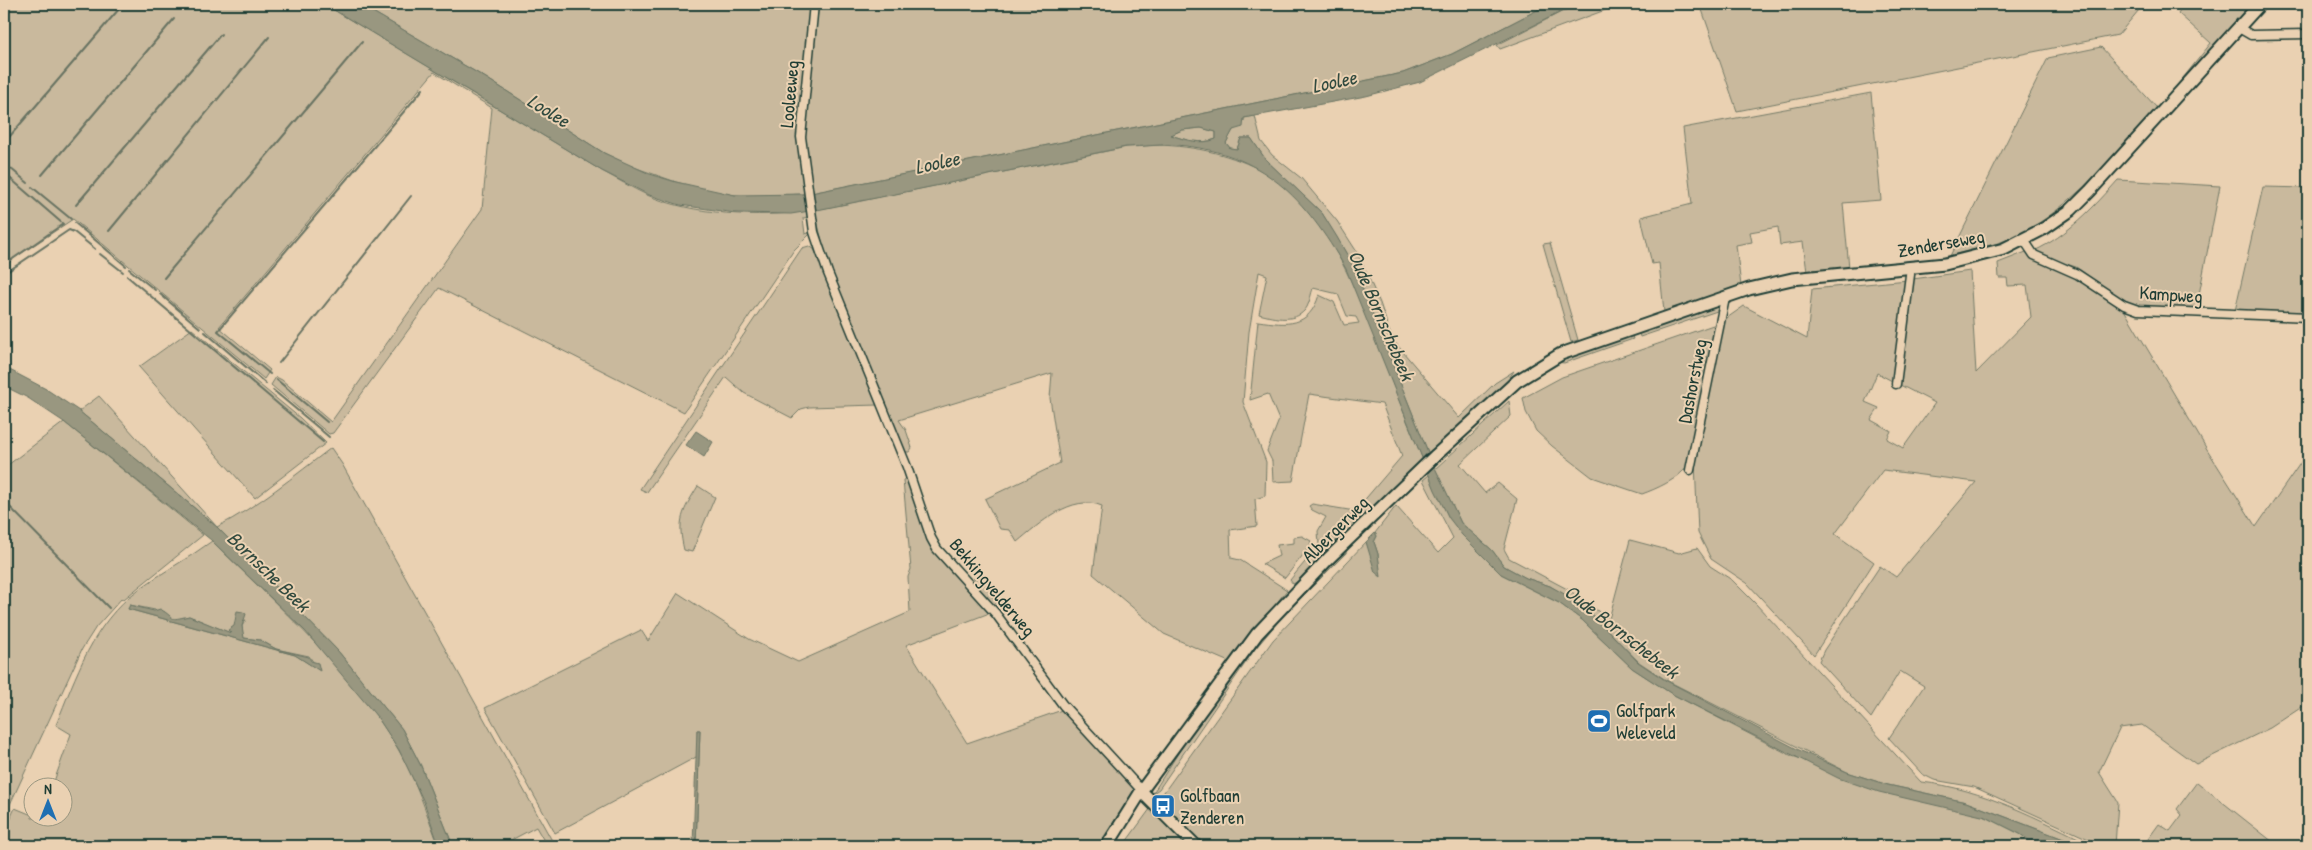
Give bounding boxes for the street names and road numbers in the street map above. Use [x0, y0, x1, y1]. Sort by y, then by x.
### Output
street label: Looleeweg [773, 59, 805, 129]
street label: Zenderseweg [1896, 223, 1986, 263]
street label: Kampweg [2139, 279, 2203, 309]
street label: Dashorstweg [1671, 337, 1713, 425]
street label: Albergerweg [1296, 490, 1374, 568]
street label: Bekkingvelderweg [944, 532, 1042, 642]

